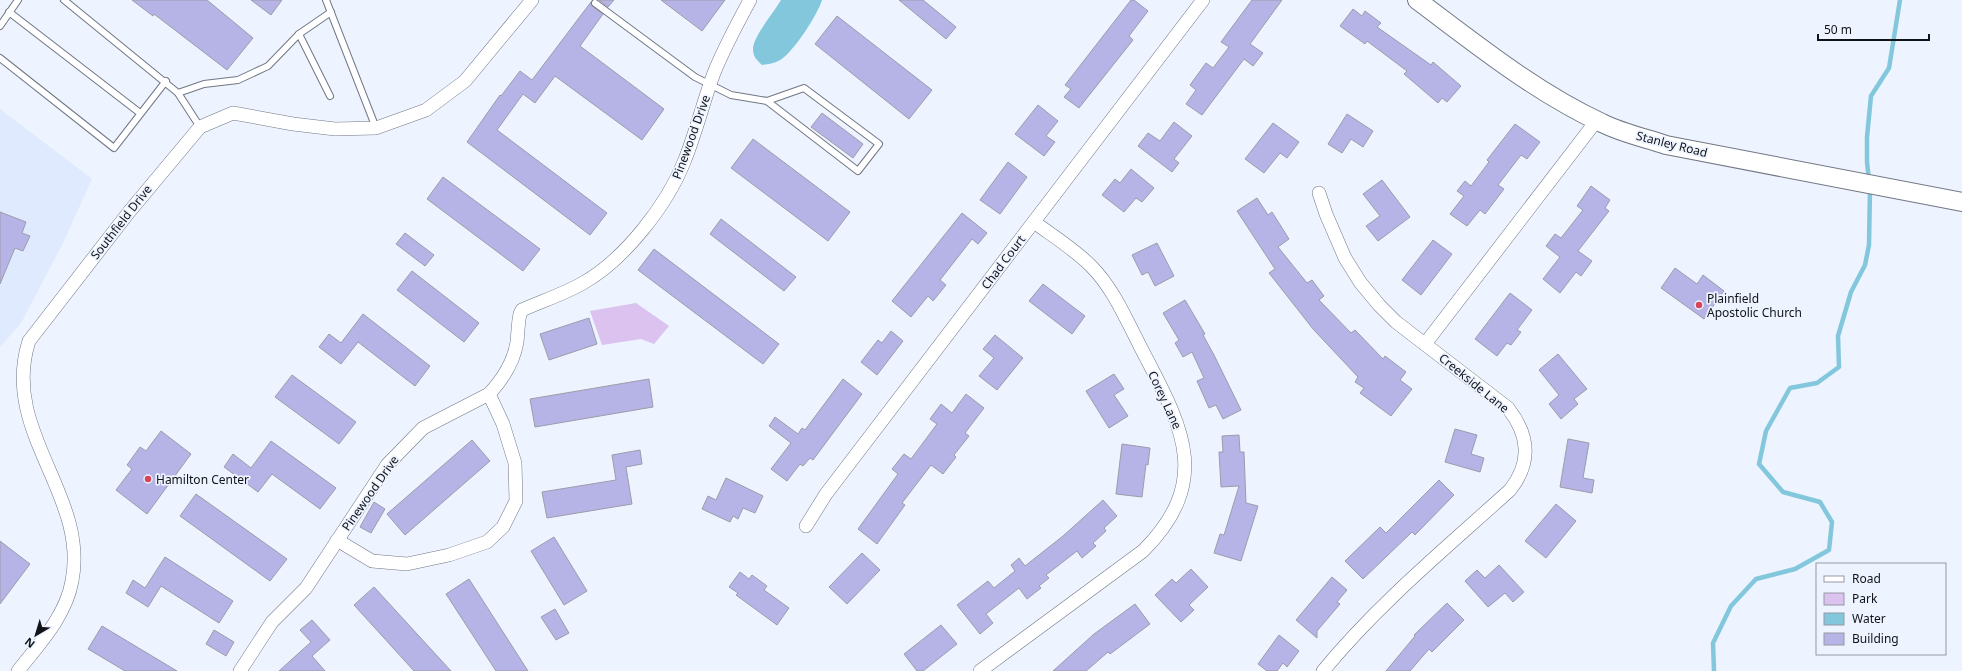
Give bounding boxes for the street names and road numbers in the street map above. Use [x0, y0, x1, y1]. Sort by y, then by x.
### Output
street label: Pinewood Drive [668, 92, 714, 181]
street label: Stanley Road [1635, 127, 1709, 161]
street label: Southfield Drive [87, 181, 156, 263]
street label: Chad Court [977, 231, 1029, 293]
street label: Creekside Lane [1435, 349, 1513, 417]
street label: Corey Lane [1144, 368, 1186, 432]
street label: Pinewood Drive [338, 452, 402, 534]

